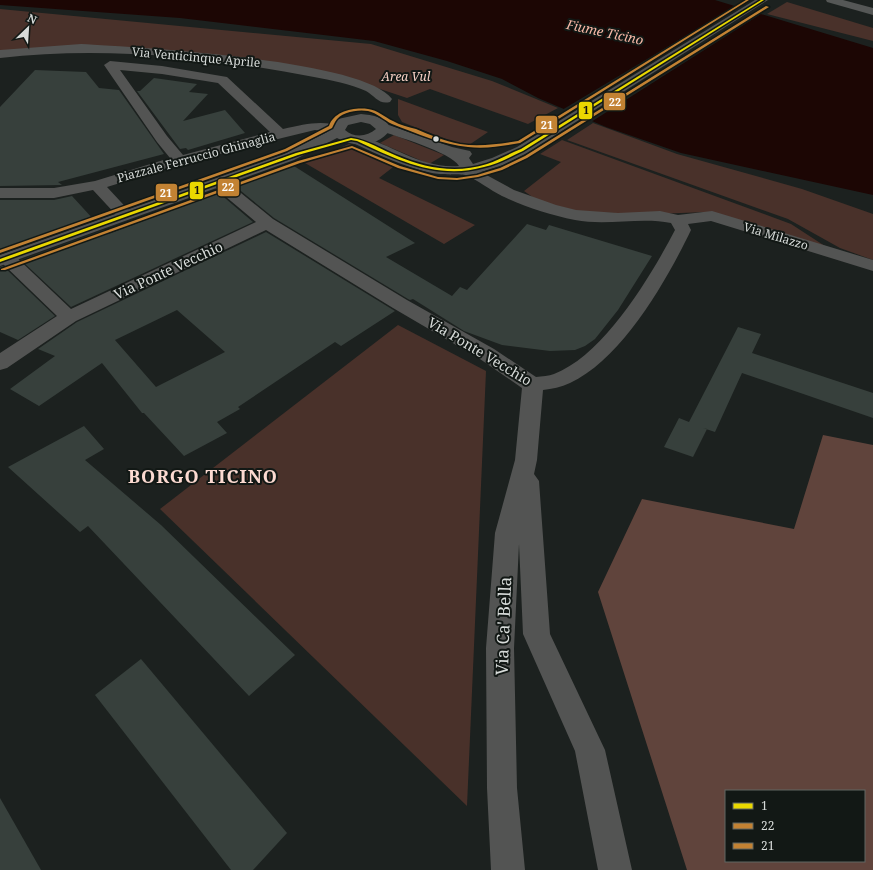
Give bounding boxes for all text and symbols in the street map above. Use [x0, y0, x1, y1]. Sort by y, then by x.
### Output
north arrow [8, 8, 48, 48]
text: N [25, 10, 40, 27]
water label: Fiume Ticino [564, 15, 645, 49]
street label: Via Venticinque Aprile [131, 43, 261, 71]
park label: Area Vul [381, 68, 431, 85]
line badge: 22 [603, 92, 626, 111]
text: 22 [609, 94, 621, 109]
line badge: 1 [578, 101, 593, 120]
text: 1 [583, 102, 589, 117]
line badge: 21 [535, 115, 558, 134]
text: 21 [541, 117, 553, 132]
street label: Piazzale Ferruccio Ghinaglia [115, 128, 277, 186]
unlabelled marker [431, 134, 441, 144]
line badge: 22 [217, 178, 240, 197]
text: 22 [222, 179, 234, 194]
line badge: 1 [189, 181, 204, 200]
text: 1 [194, 182, 200, 197]
line badge: 21 [155, 183, 178, 202]
text: 21 [160, 185, 172, 200]
street label: Via Milazzo [742, 218, 810, 254]
street label: Via Ponte Vecchio [110, 236, 226, 304]
street label: Via Ponte Vecchio [424, 312, 536, 390]
district label: BORGO TICINO [128, 464, 278, 488]
street label: Via Ca' Bella [490, 576, 516, 676]
legend [725, 790, 865, 862]
text: 1 [761, 797, 768, 814]
text: 22 [761, 817, 774, 834]
text: 21 [761, 837, 774, 854]

